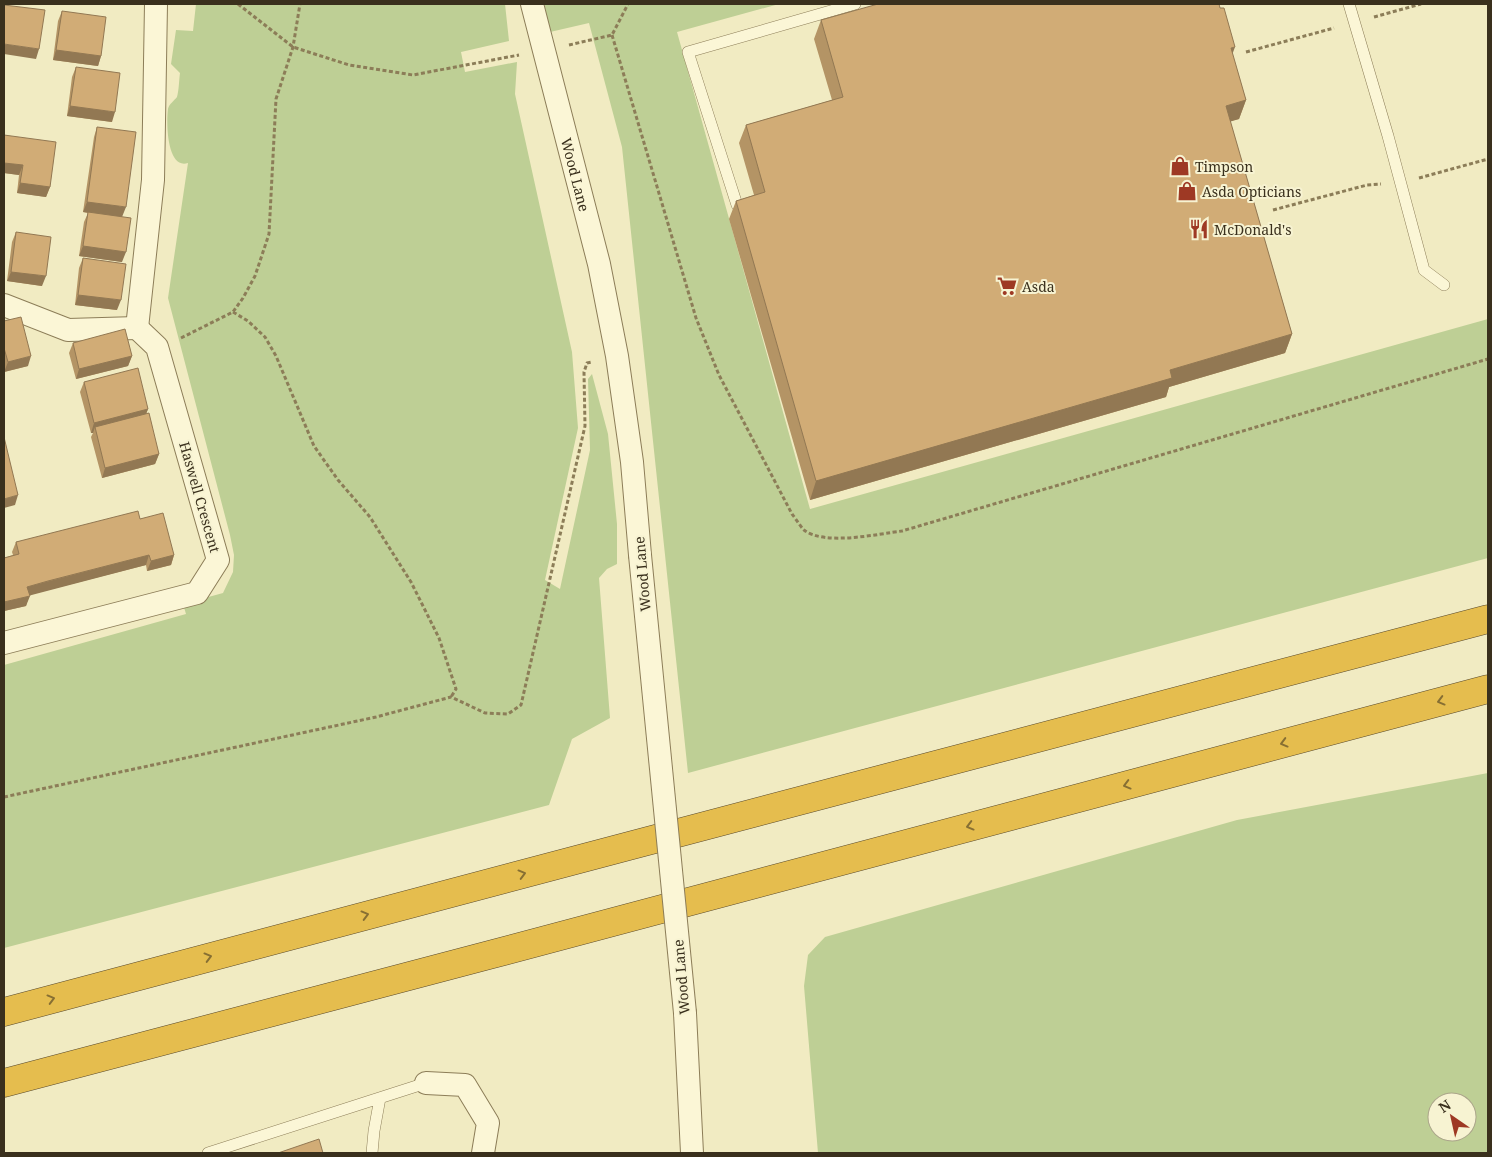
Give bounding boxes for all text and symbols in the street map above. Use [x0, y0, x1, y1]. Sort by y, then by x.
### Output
street label: Wood Lane [557, 136, 595, 213]
shop icon: Timpson [1169, 155, 1191, 177]
place label: Timpson [1195, 157, 1253, 176]
shop icon: Asda Opticians [1176, 180, 1198, 202]
place label: Asda Opticians [1202, 182, 1301, 201]
restaurant icon: McDonald's [1188, 218, 1210, 240]
place label: McDonald's [1214, 220, 1292, 239]
supermarket icon: Asda [996, 275, 1018, 297]
place label: Asda [1022, 277, 1055, 296]
street label: Haswell Crescent [175, 439, 225, 555]
street label: Wood Lane [629, 536, 655, 612]
one-way arrow [1437, 695, 1446, 706]
one-way arrow [1280, 737, 1289, 748]
one-way arrow [1123, 779, 1132, 789]
one-way arrow [966, 821, 975, 831]
one-way arrow [518, 869, 526, 880]
one-way arrow [360, 910, 369, 921]
street label: Wood Lane [668, 939, 694, 1015]
one-way arrow [203, 952, 212, 963]
one-way arrow [46, 994, 55, 1005]
north arrow [1427, 1092, 1477, 1142]
text: N [1435, 1095, 1454, 1117]

